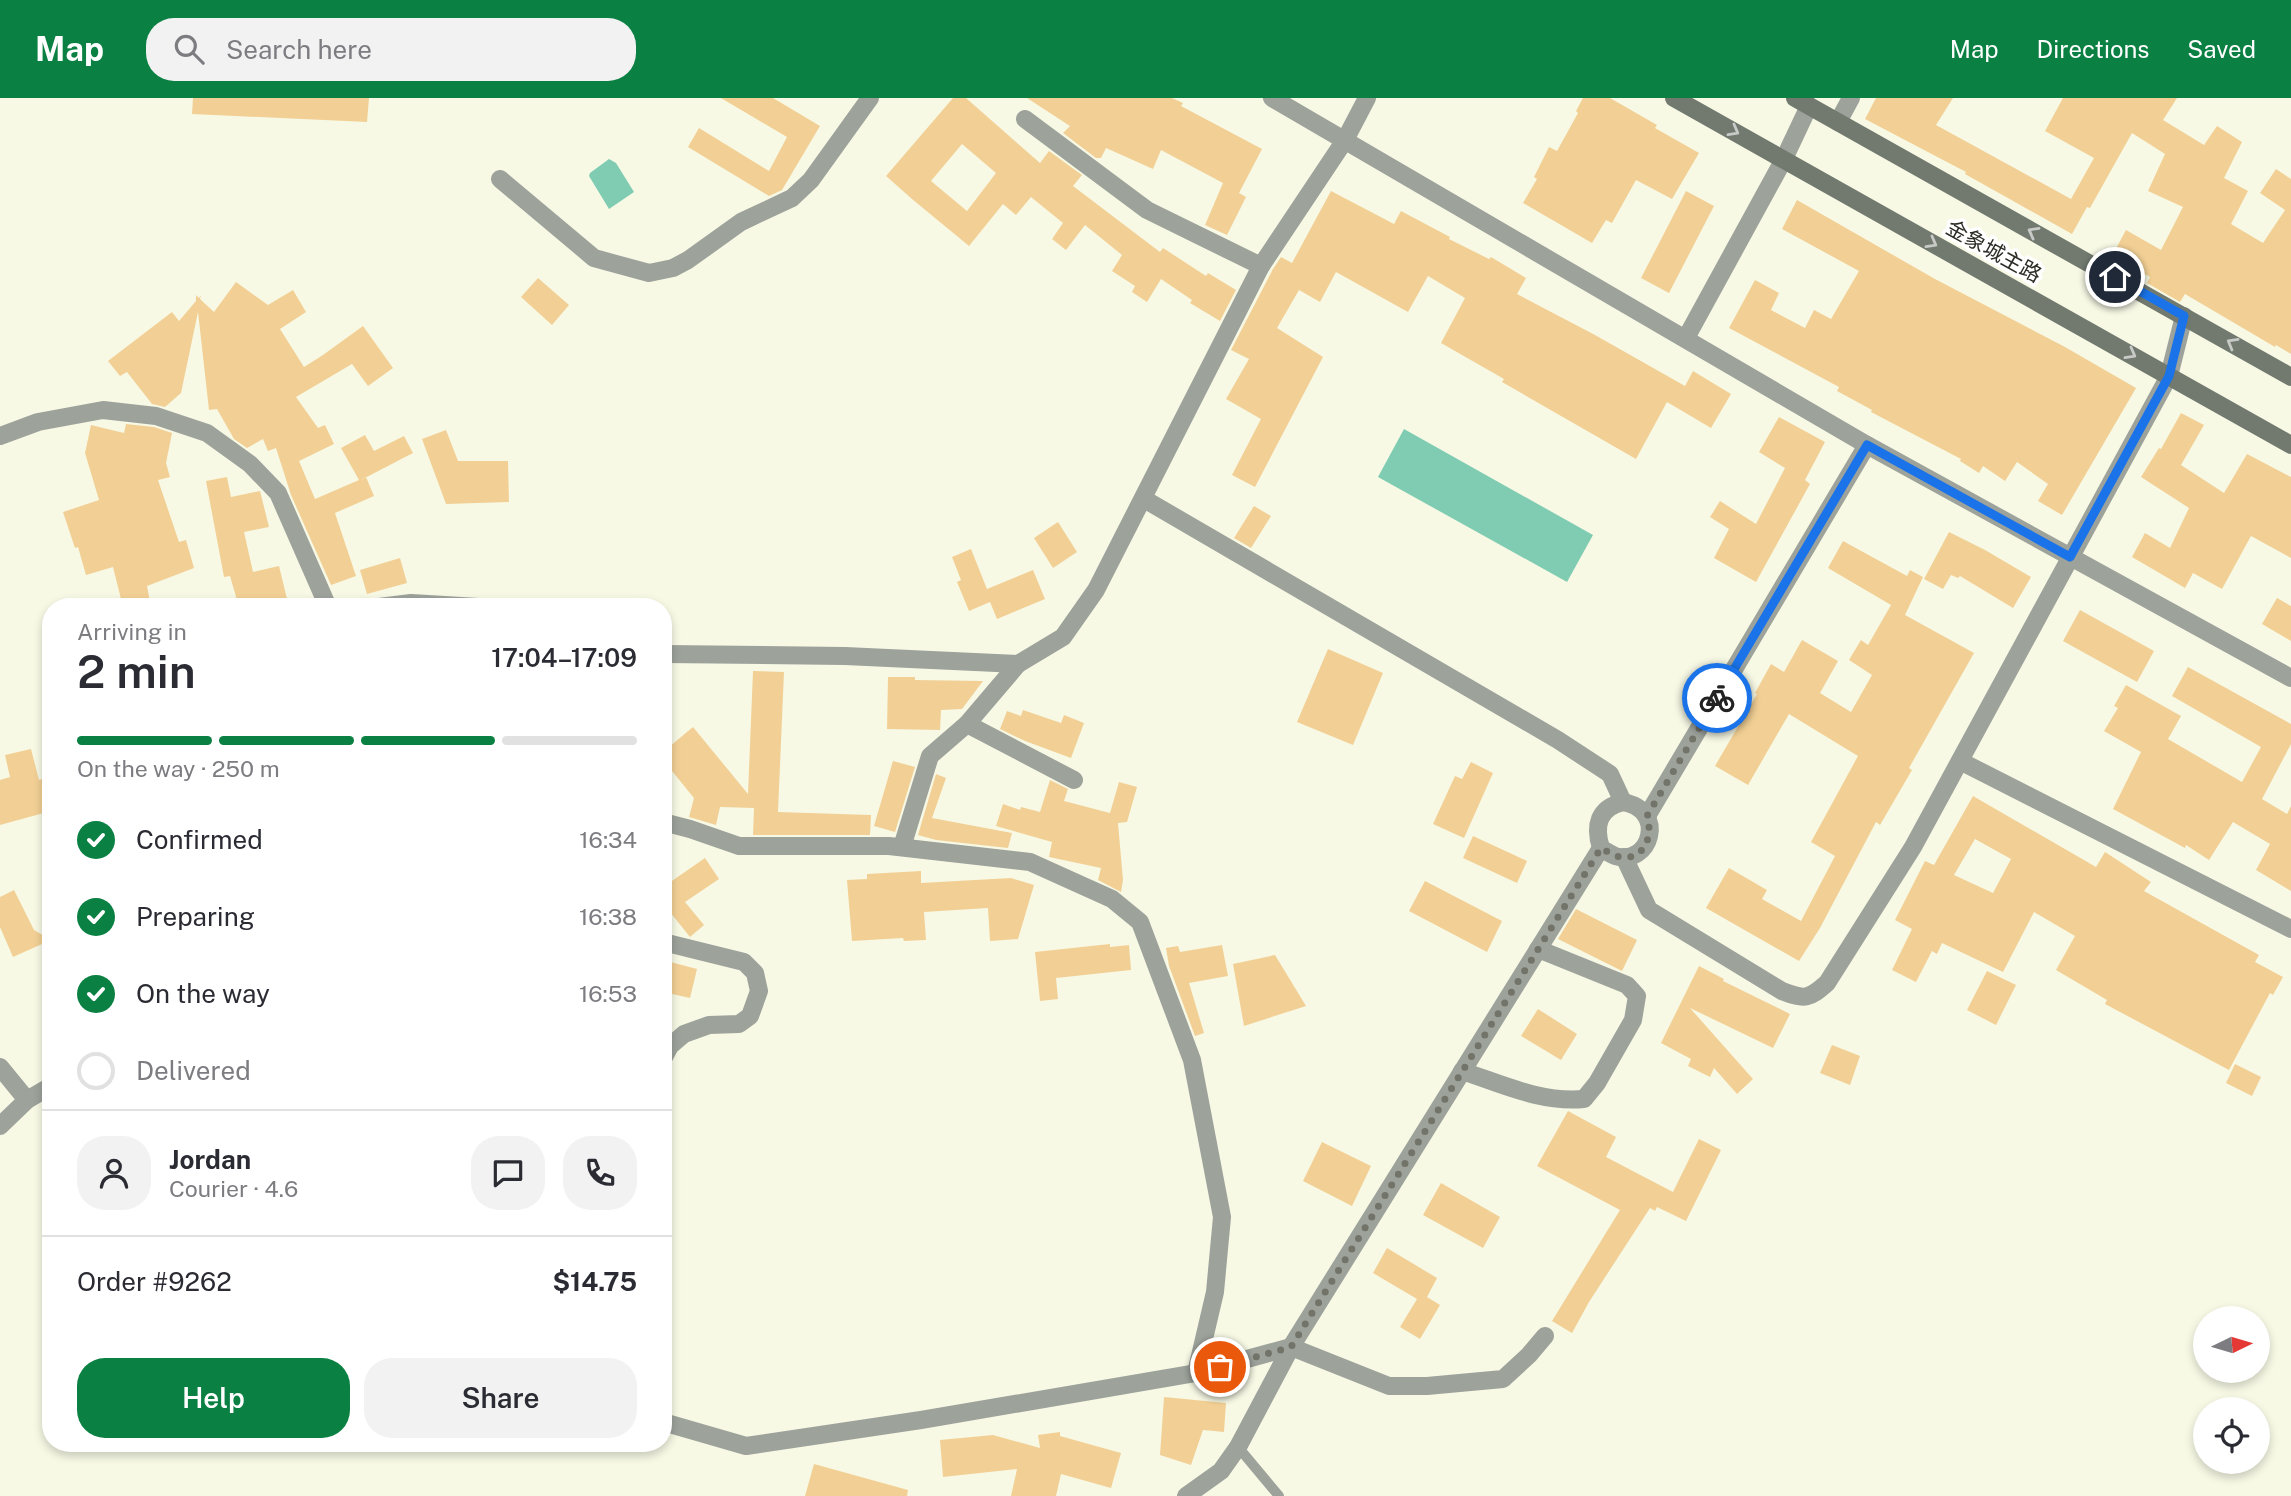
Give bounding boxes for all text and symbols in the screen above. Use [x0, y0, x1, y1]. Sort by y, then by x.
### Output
search box [146, 18, 636, 81]
text: Map [35, 30, 104, 68]
icon: search [170, 30, 208, 68]
text: Search here [226, 34, 372, 65]
text: Map [1950, 35, 1999, 63]
text: Directions [2037, 35, 2149, 63]
text: Saved [2187, 35, 2256, 63]
one-way arrow [1726, 123, 1739, 136]
street label: 金象城主路 [1942, 215, 2046, 287]
one-way arrow [2028, 227, 2041, 240]
one-way arrow [1925, 235, 1937, 248]
pin [2085, 247, 2145, 307]
icon: home [2096, 258, 2134, 296]
one-way arrow [2226, 338, 2239, 351]
one-way arrow [2123, 346, 2136, 359]
text: Arriving in [77, 618, 187, 645]
text: 17:04–17:09 [491, 642, 637, 673]
text: 2 min [77, 644, 196, 698]
courier [1682, 663, 1752, 733]
icon: bike [1698, 679, 1736, 717]
text: On the way · 250 m [77, 755, 280, 782]
icon: check [77, 821, 115, 859]
text: Confirmed [136, 824, 263, 855]
text: 16:34 [579, 826, 637, 853]
icon: check [77, 898, 115, 936]
text: Preparing [136, 901, 255, 932]
text: 16:38 [579, 903, 637, 930]
icon: check [77, 975, 115, 1013]
text: On the way [136, 978, 270, 1009]
text: 16:53 [579, 980, 637, 1007]
text: Delivered [136, 1055, 251, 1086]
button: person [77, 1136, 151, 1210]
button: chat [471, 1136, 545, 1210]
button: phone [563, 1136, 637, 1210]
text: Jordan [169, 1144, 251, 1175]
text: Courier · 4.6 [169, 1175, 298, 1202]
text: Order #9262 [77, 1266, 232, 1297]
text: $14.75 [552, 1266, 637, 1297]
north arrow [2193, 1306, 2270, 1382]
map controls [2193, 1306, 2270, 1474]
pin [1190, 1337, 1250, 1397]
icon: bag [1201, 1348, 1239, 1386]
button: Help [77, 1358, 350, 1438]
button: Share [364, 1358, 637, 1438]
button: locate [2193, 1397, 2270, 1474]

